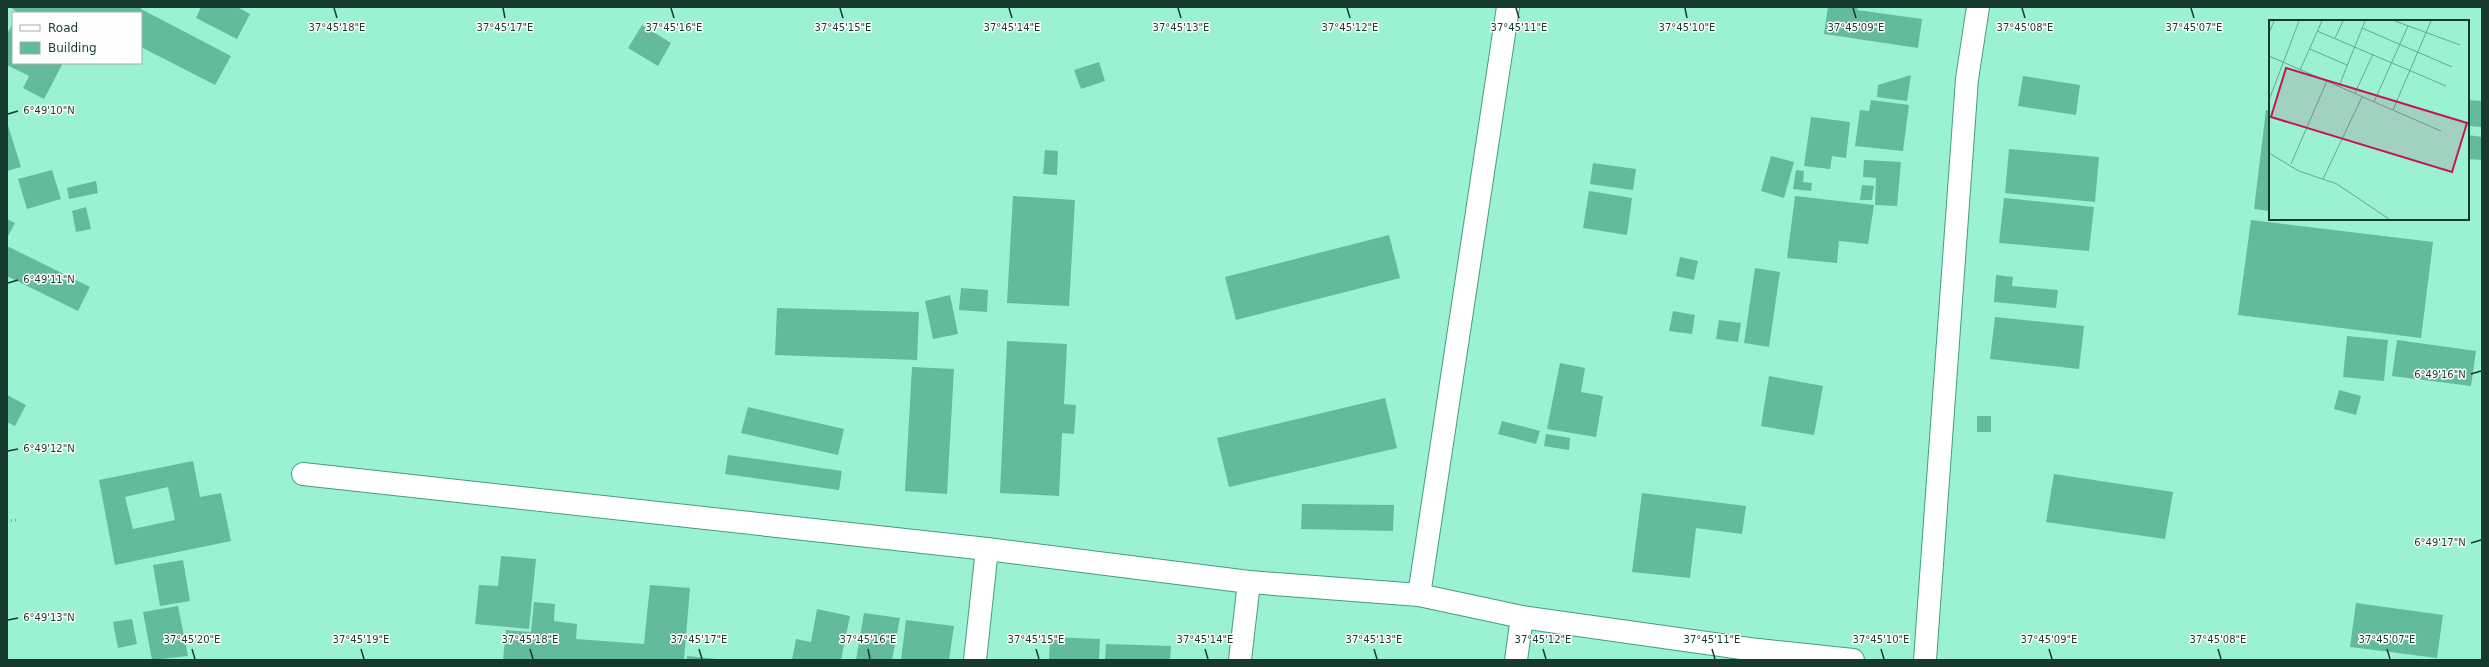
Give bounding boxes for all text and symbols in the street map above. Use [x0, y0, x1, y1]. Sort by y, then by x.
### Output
legend [12, 12, 142, 64]
inset map [2269, 20, 2469, 220]
text: Road [48, 21, 78, 35]
text: 37°45'18"E [309, 22, 365, 33]
text: 37°45'17"E [477, 22, 533, 33]
text: 37°45'16"E [646, 22, 702, 33]
text: 37°45'15"E [815, 22, 871, 33]
text: 37°45'14"E [984, 22, 1040, 33]
text: 37°45'13"E [1153, 22, 1209, 33]
text: 37°45'12"E [1322, 22, 1378, 33]
text: 37°45'11"E [1491, 22, 1547, 33]
text: 37°45'10"E [1659, 22, 1715, 33]
text: 37°45'09"E [1828, 22, 1884, 33]
text: 37°45'08"E [1997, 22, 2053, 33]
text: 37°45'07"E [2166, 22, 2222, 33]
text: Building [48, 41, 97, 55]
text: 6°49'10"N [23, 105, 75, 116]
text: 6°49'11"N [23, 274, 75, 285]
text: 6°49'16"N [2414, 369, 2466, 380]
text: 6°49'12"N [23, 443, 75, 454]
text: 6°49'17"N [2414, 537, 2466, 548]
text: 6°49'13"N [23, 612, 75, 623]
text: 37°45'20"E [164, 634, 220, 645]
text: 37°45'19"E [333, 634, 389, 645]
text: 37°45'18"E [502, 634, 558, 645]
text: 37°45'17"E [671, 634, 727, 645]
text: 37°45'16"E [840, 634, 896, 645]
text: 37°45'15"E [1008, 634, 1064, 645]
text: 37°45'14"E [1177, 634, 1233, 645]
text: 37°45'13"E [1346, 634, 1402, 645]
text: 37°45'12"E [1515, 634, 1571, 645]
text: 37°45'11"E [1684, 634, 1740, 645]
text: 37°45'10"E [1853, 634, 1909, 645]
text: 37°45'09"E [2021, 634, 2077, 645]
text: 37°45'08"E [2190, 634, 2246, 645]
text: 37°45'07"E [2359, 634, 2415, 645]

